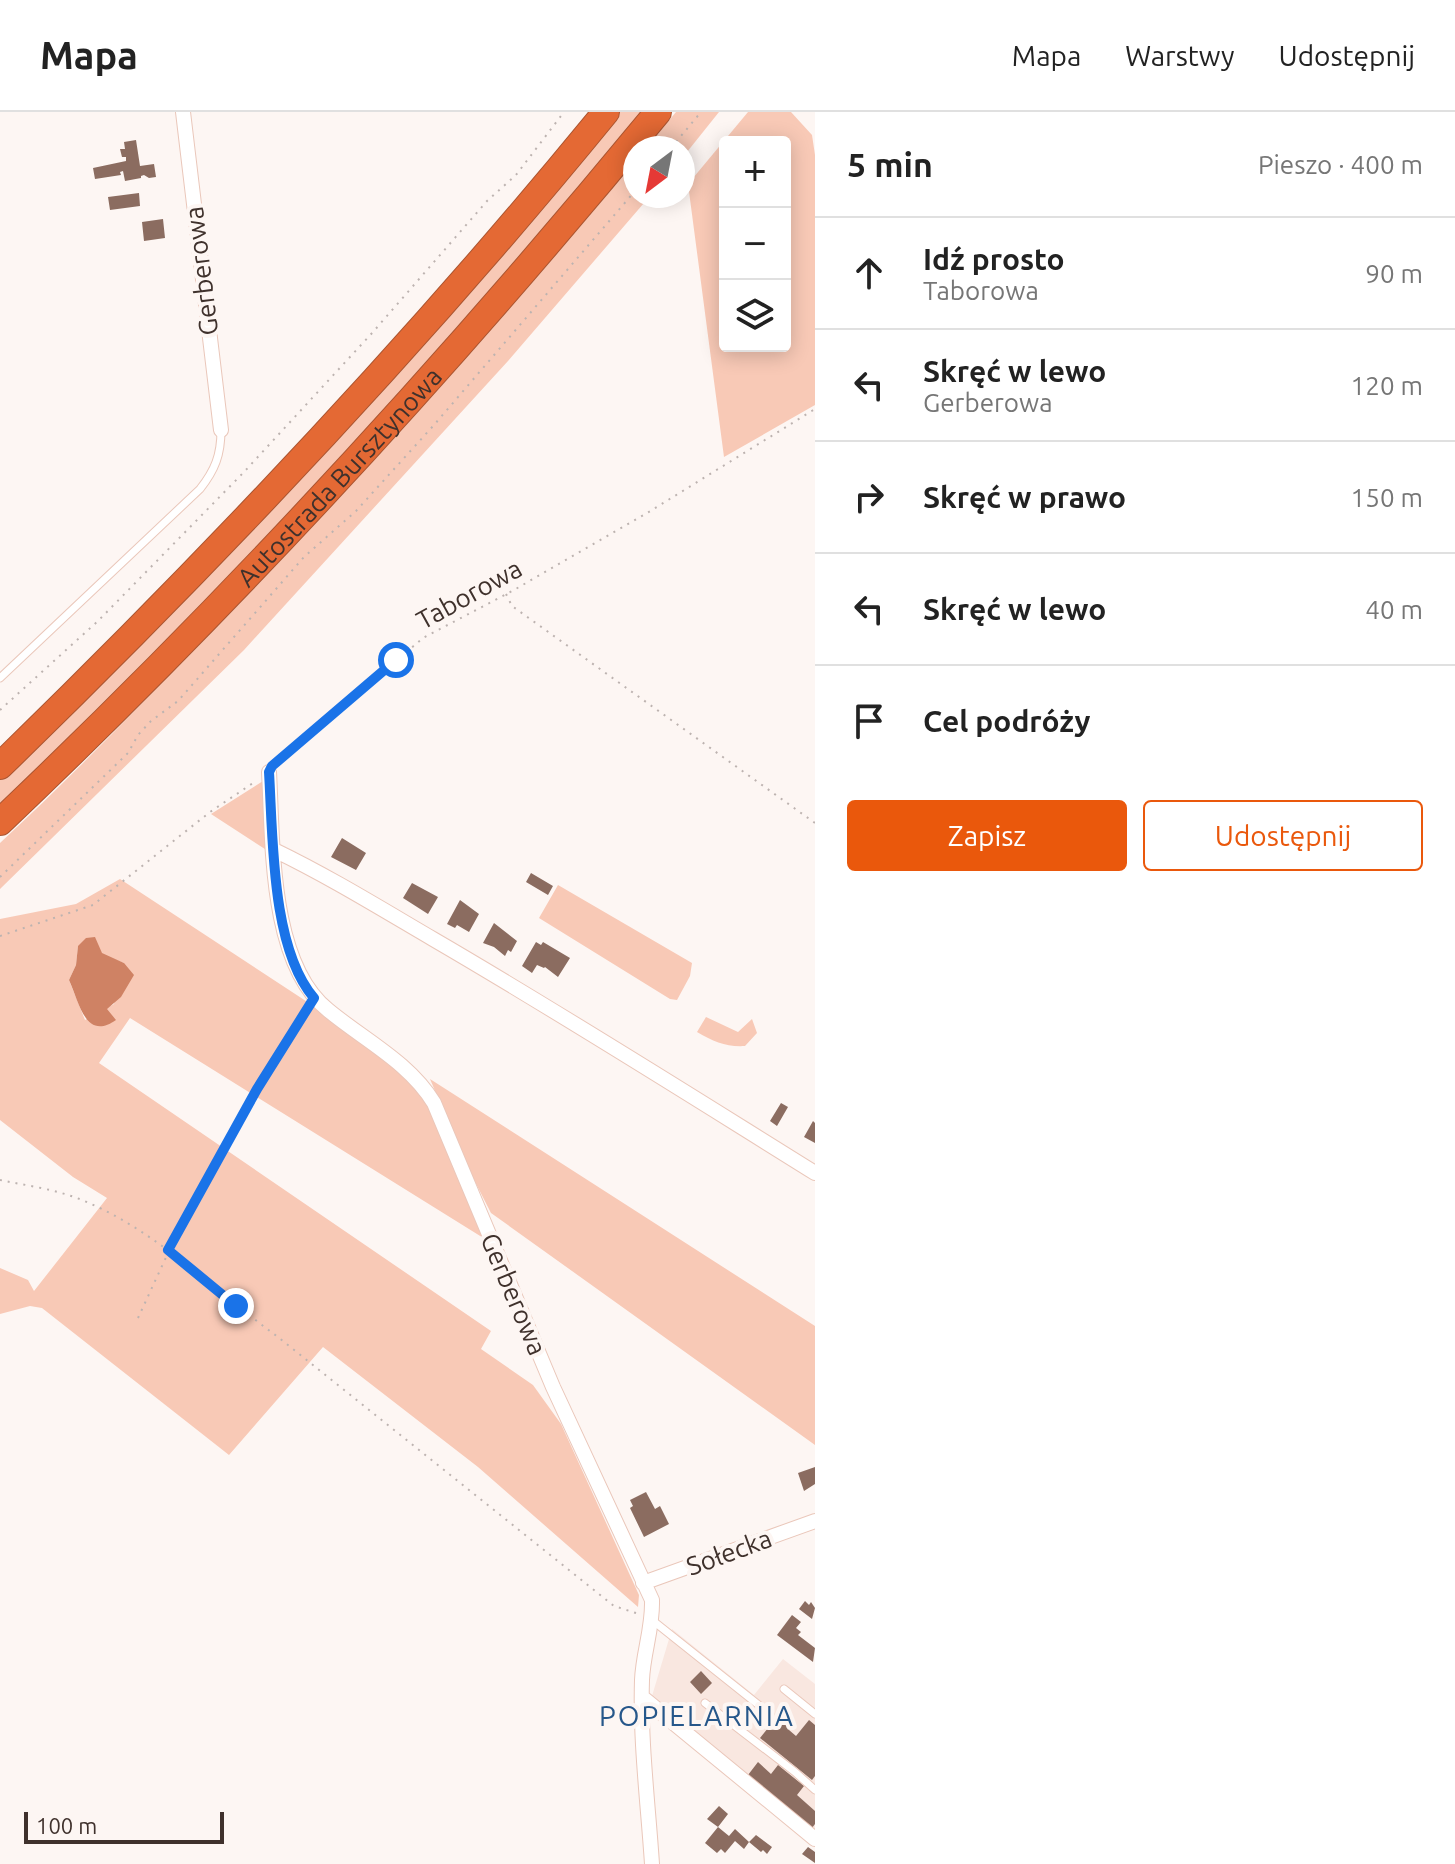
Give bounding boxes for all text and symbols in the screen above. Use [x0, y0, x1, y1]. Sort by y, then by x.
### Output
text: Mapa [40, 34, 138, 76]
text: Mapa [1012, 40, 1081, 71]
text: Warstwy [1125, 40, 1235, 71]
text: Udostępnij [1279, 40, 1415, 71]
north arrow [623, 136, 695, 208]
map controls [719, 136, 791, 352]
button: + [719, 136, 791, 208]
text: 5 min [847, 145, 933, 183]
text: Pieszo · 400 m [1258, 150, 1423, 179]
street label: Gerberowa [179, 205, 223, 337]
button: − [719, 208, 791, 280]
text: Idź prosto [923, 242, 1065, 276]
icon: ahead [847, 251, 891, 295]
text: 90 m [1365, 259, 1423, 288]
text: Taborowa [923, 276, 1039, 305]
button: layers [719, 280, 791, 352]
text: Skręć w lewo [923, 354, 1106, 388]
street label: Autostrada Bursztynowa [231, 361, 447, 592]
icon: left [847, 363, 891, 407]
text: 120 m [1351, 371, 1423, 400]
text: Gerberowa [923, 388, 1053, 417]
icon: right [847, 475, 891, 519]
text: Skręć w prawo [923, 480, 1126, 514]
text: 150 m [1351, 483, 1423, 512]
street label: Taborowa [411, 553, 527, 635]
icon: left [847, 587, 891, 631]
text: Skręć w lewo [923, 592, 1106, 626]
text: 40 m [1365, 595, 1423, 624]
route start [378, 642, 414, 678]
icon: arrive [847, 699, 891, 743]
text: Cel podróży [923, 704, 1090, 738]
button: Zapisz [847, 800, 1127, 871]
button: Udostępnij [1143, 800, 1423, 871]
street label: Gerberowa [475, 1229, 553, 1359]
route end [218, 1288, 254, 1324]
street label: Sołecka [682, 1523, 776, 1581]
district label: POPIELARNIA [599, 1700, 795, 1731]
scale bar [24, 1808, 224, 1844]
text: 100 m [36, 1813, 97, 1838]

